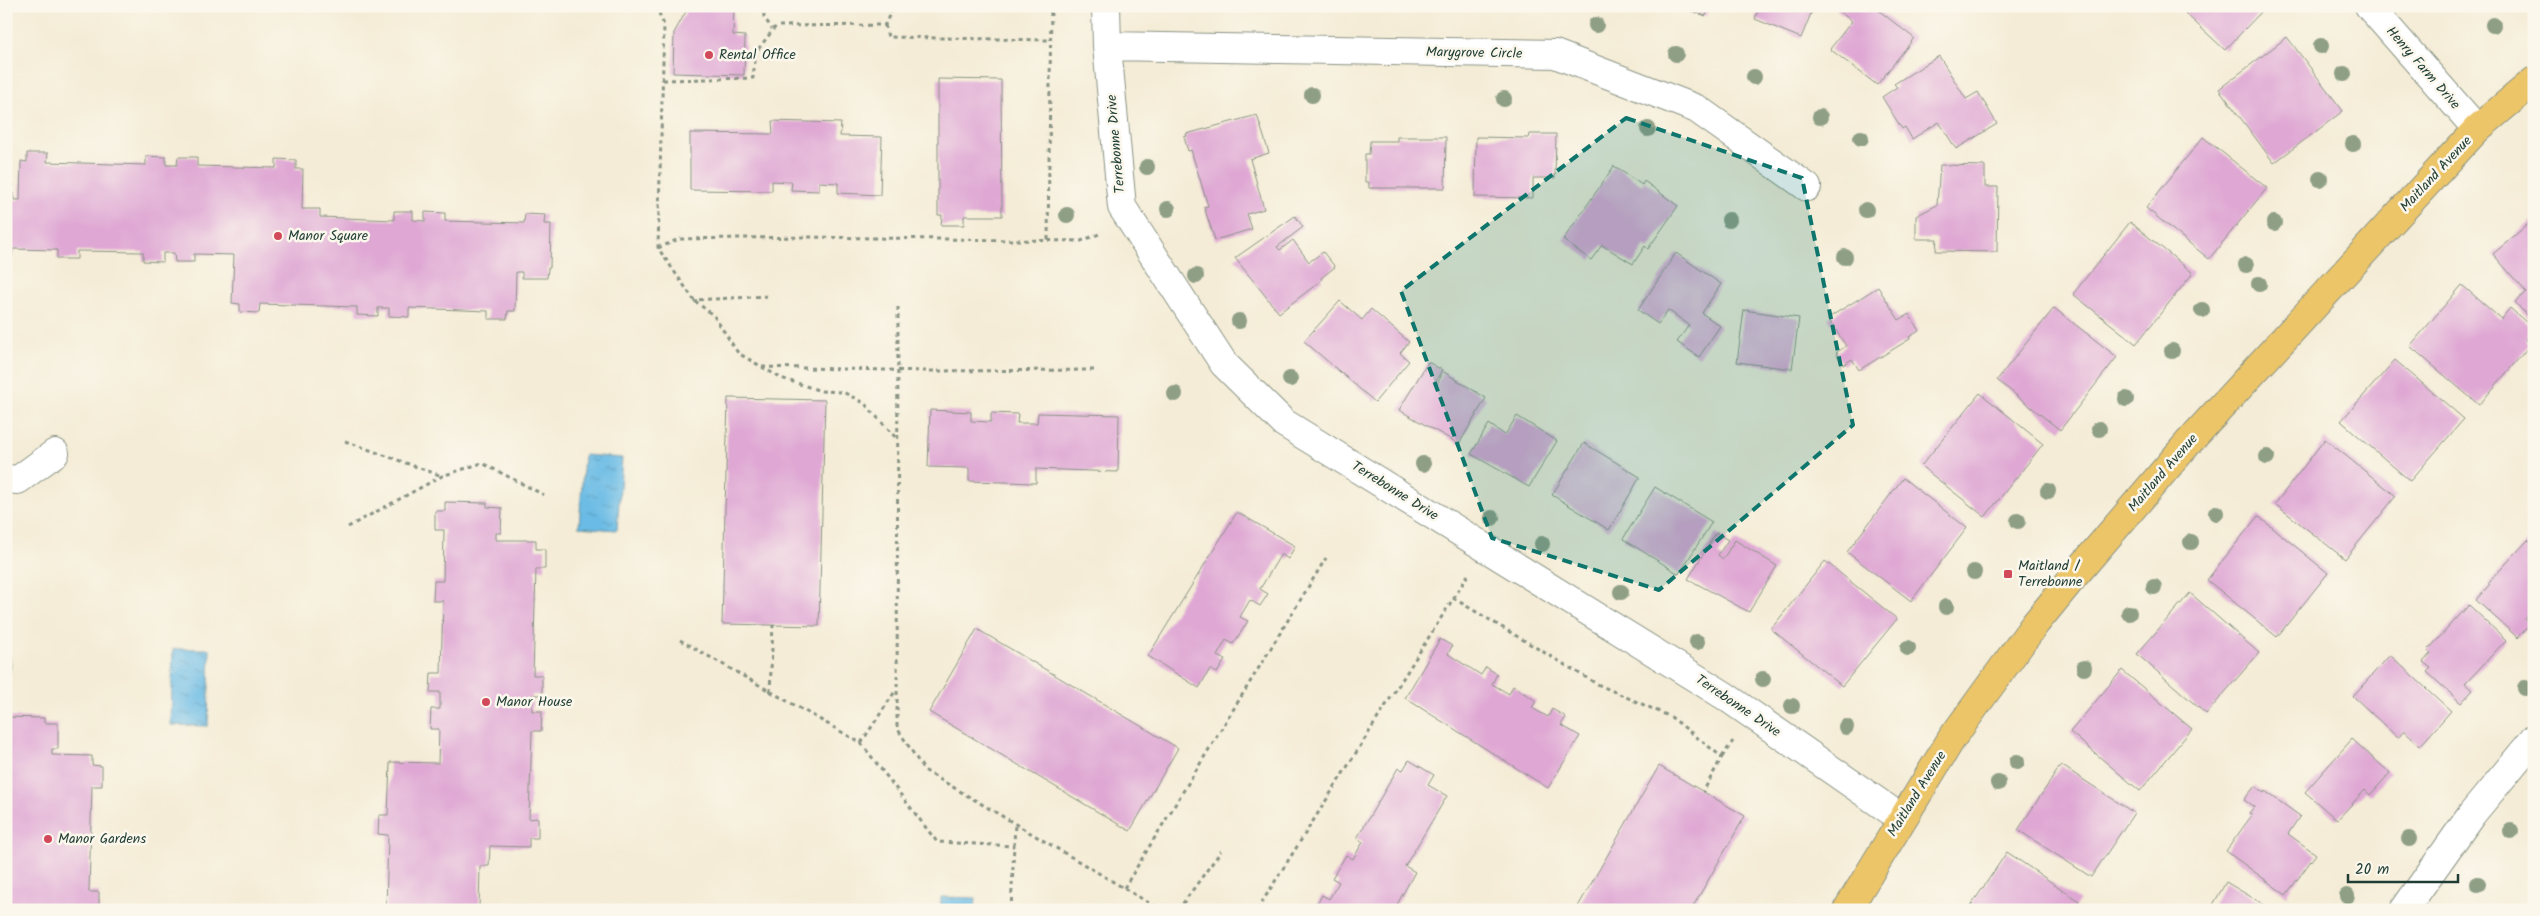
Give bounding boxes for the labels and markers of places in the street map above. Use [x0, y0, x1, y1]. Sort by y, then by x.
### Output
place label: Rental Office [719, 44, 796, 66]
marker: Rental Office [703, 49, 715, 61]
place label: Manor Square [288, 225, 369, 247]
marker: Manor Square [272, 230, 284, 242]
place label: Maitland / Terrebonne [2018, 555, 2083, 593]
marker: Maitland / Terrebonne [2002, 568, 2014, 580]
place label: Manor House [496, 691, 573, 713]
marker: Manor House [480, 696, 492, 708]
place label: Manor Gardens [58, 828, 146, 850]
marker: Manor Gardens [42, 833, 54, 845]

